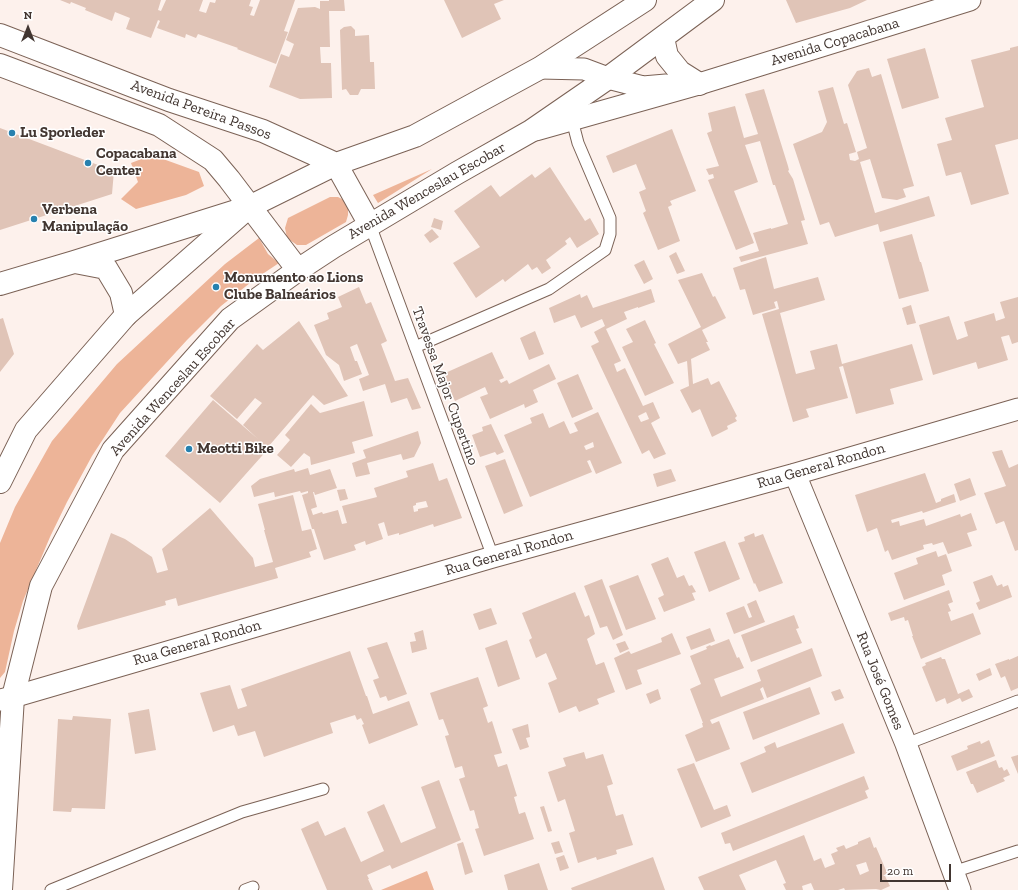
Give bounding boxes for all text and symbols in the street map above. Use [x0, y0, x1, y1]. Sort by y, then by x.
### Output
north arrow [8, 8, 48, 48]
text: N [24, 9, 32, 22]
street label: Avenida Copacabana [769, 14, 901, 70]
street label: Avenida Pereira Passos [128, 76, 274, 144]
place label: Lu Sporleder [20, 124, 105, 142]
marker: Lu Sporleder [7, 128, 17, 138]
street label: Avenida Wenceslau Escobar [345, 138, 509, 244]
place label: Copacabana Center [96, 145, 177, 180]
marker: Copacabana Center [83, 158, 93, 168]
place label: Verbena Manipulação [42, 201, 128, 236]
marker: Verbena Manipulação [29, 214, 39, 224]
place label: Monumento ao Lions Clube Balneários [224, 269, 363, 304]
marker: Monumento ao Lions Clube Balneários [211, 282, 221, 292]
street label: Travessa Major Cupertino [408, 304, 482, 468]
street label: Avenida Wenceslau Escobar [106, 314, 240, 460]
street label: Rua General Rondon [755, 439, 887, 493]
place label: Meotti Bike [197, 440, 274, 458]
marker: Meotti Bike [184, 444, 194, 454]
street label: Rua General Rondon [443, 526, 575, 580]
street label: Rua General Rondon [131, 616, 263, 670]
street label: Rua José Gomes [852, 629, 908, 733]
scale bar [882, 856, 953, 882]
text: 20 m [887, 864, 913, 878]

